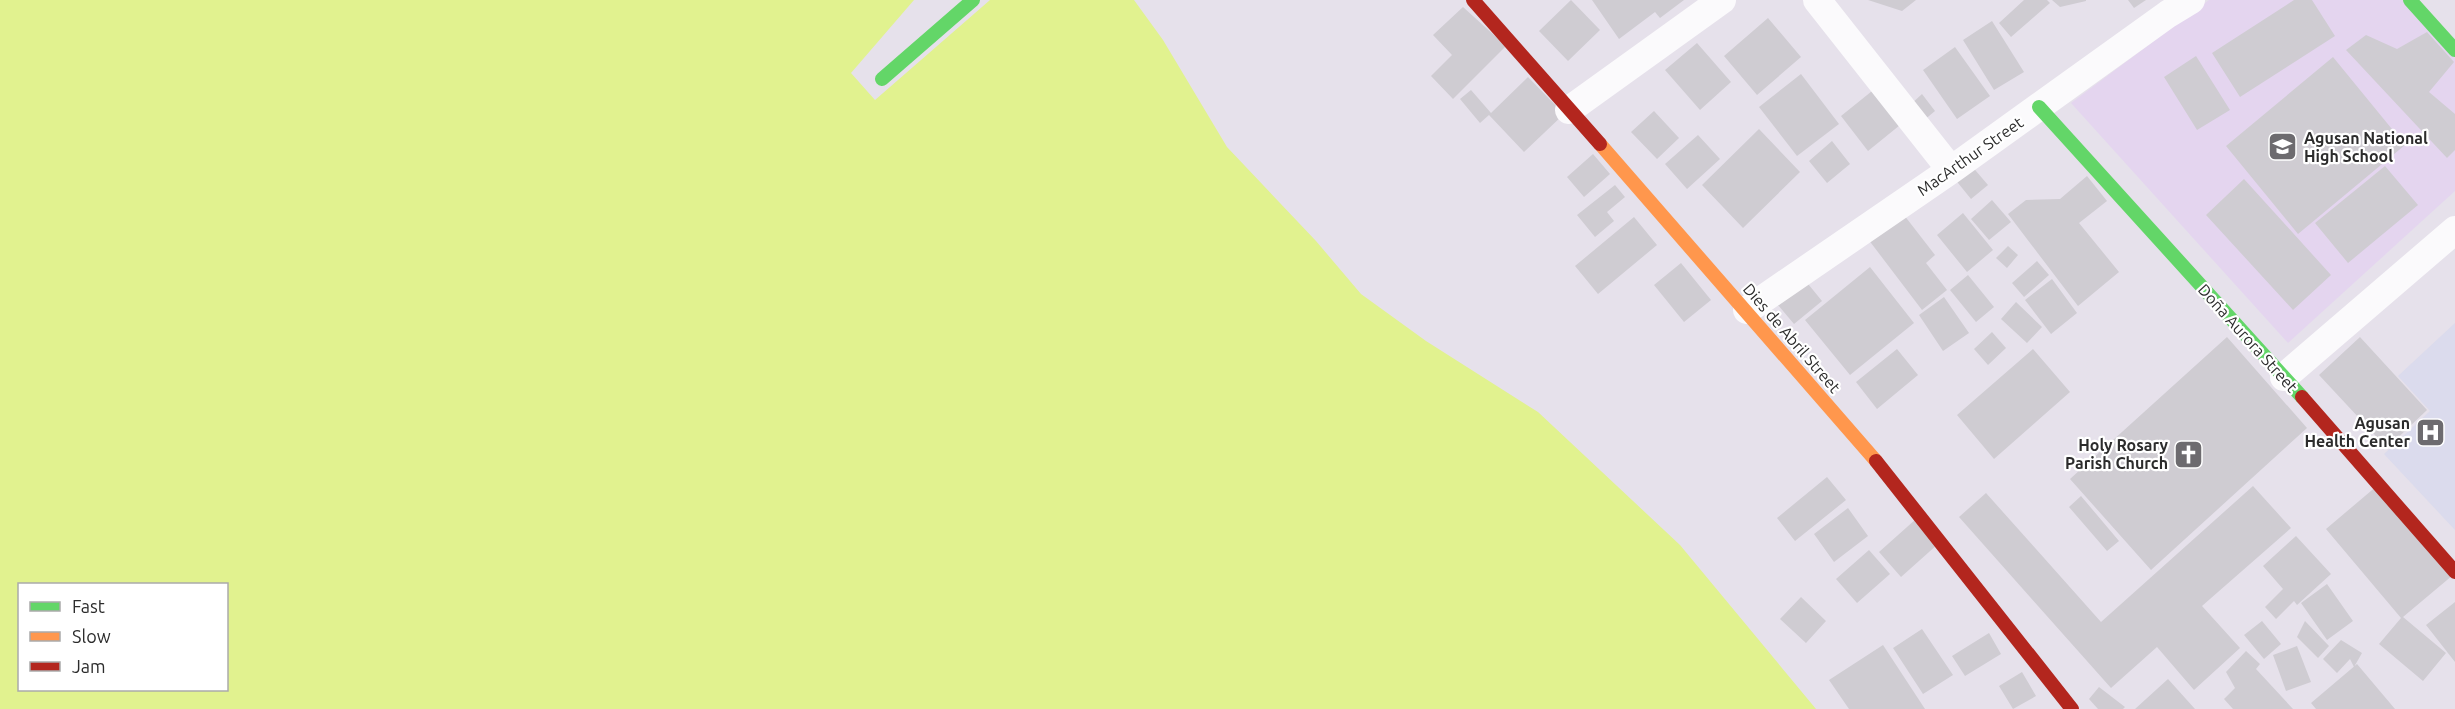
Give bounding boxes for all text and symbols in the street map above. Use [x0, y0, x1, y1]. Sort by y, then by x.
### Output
street label: MacArthur Street [1914, 112, 2027, 199]
place label: Agusan National High School [2304, 129, 2428, 165]
school or university icon: Agusan National High School [2267, 131, 2299, 163]
street label: Dies de Abril Street [1740, 280, 1845, 397]
street label: Doña Aurora Street [2195, 280, 2302, 396]
place label: Agusan Health Center [2305, 414, 2410, 450]
hospital icon: Agusan Health Center [2415, 416, 2447, 448]
place label: Holy Rosary Parish Church [2065, 436, 2168, 472]
church icon: Holy Rosary Parish Church [2173, 438, 2205, 470]
legend [18, 583, 228, 691]
text: Fast [72, 596, 105, 616]
text: Slow [72, 626, 111, 646]
text: Jam [72, 656, 106, 676]

